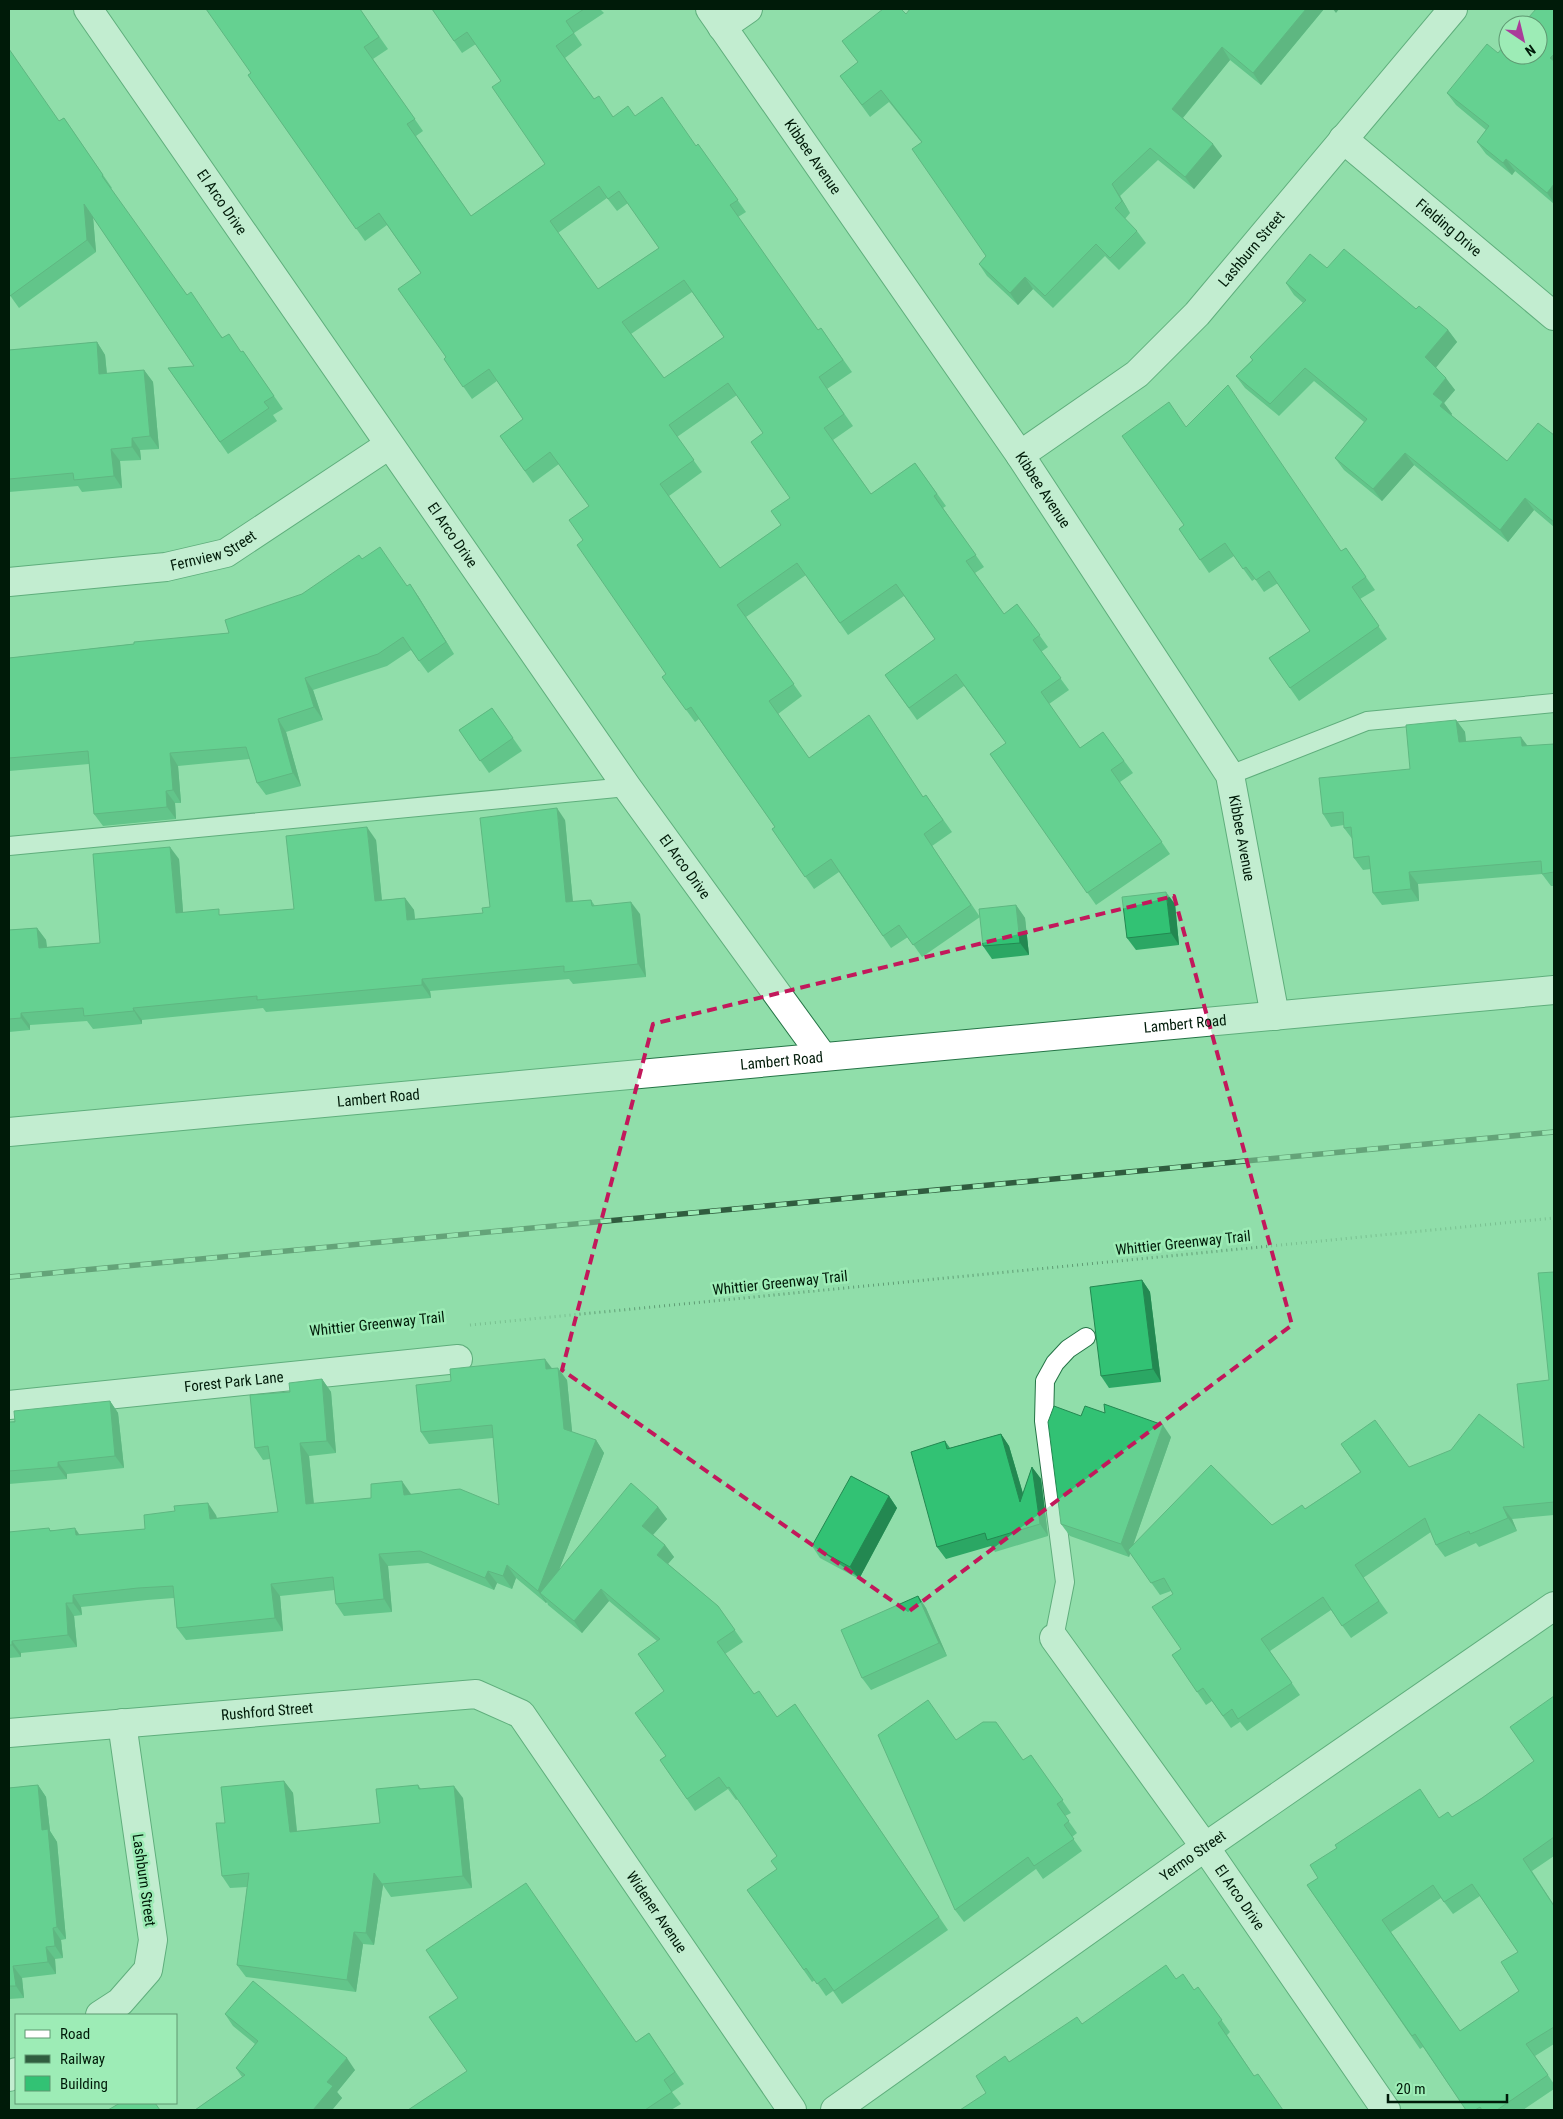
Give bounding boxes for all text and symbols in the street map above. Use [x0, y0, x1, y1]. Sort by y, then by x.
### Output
north arrow [1498, 15, 1548, 65]
text: N [1522, 42, 1539, 60]
street label: Kibbee Avenue [780, 116, 845, 198]
street label: El Arco Drive [193, 166, 251, 238]
street label: Fielding Drive [1412, 195, 1485, 260]
street label: Lashburn Street [1215, 207, 1289, 291]
street label: Kibbee Avenue [1012, 449, 1074, 531]
street label: El Arco Drive [424, 499, 481, 571]
street label: Fernview Street [169, 527, 260, 575]
street label: Kibbee Avenue [1225, 793, 1259, 883]
street label: El Arco Drive [655, 831, 714, 903]
street label: Lambert Road [1143, 1011, 1227, 1037]
street label: Lambert Road [740, 1048, 824, 1074]
street label: Lambert Road [336, 1085, 421, 1111]
street label: Whittier Greenway Trail [1114, 1227, 1252, 1259]
street label: Whittier Greenway Trail [711, 1267, 849, 1299]
street label: Whittier Greenway Trail [308, 1308, 446, 1340]
street label: Forest Park Lane [183, 1368, 284, 1396]
street label: Rushford Street [220, 1699, 314, 1724]
street label: Yermo Street [1156, 1826, 1229, 1885]
street label: Lashburn Street [129, 1832, 159, 1928]
street label: El Arco Drive [1211, 1861, 1268, 1934]
street label: Widener Avenue [622, 1868, 691, 1956]
legend [15, 2014, 178, 2104]
text: Road [60, 2025, 90, 2043]
text: Railway [60, 2050, 105, 2068]
scale bar [1388, 2072, 1507, 2104]
text: Building [60, 2075, 108, 2093]
text: 20 m [1396, 2080, 1426, 2098]

